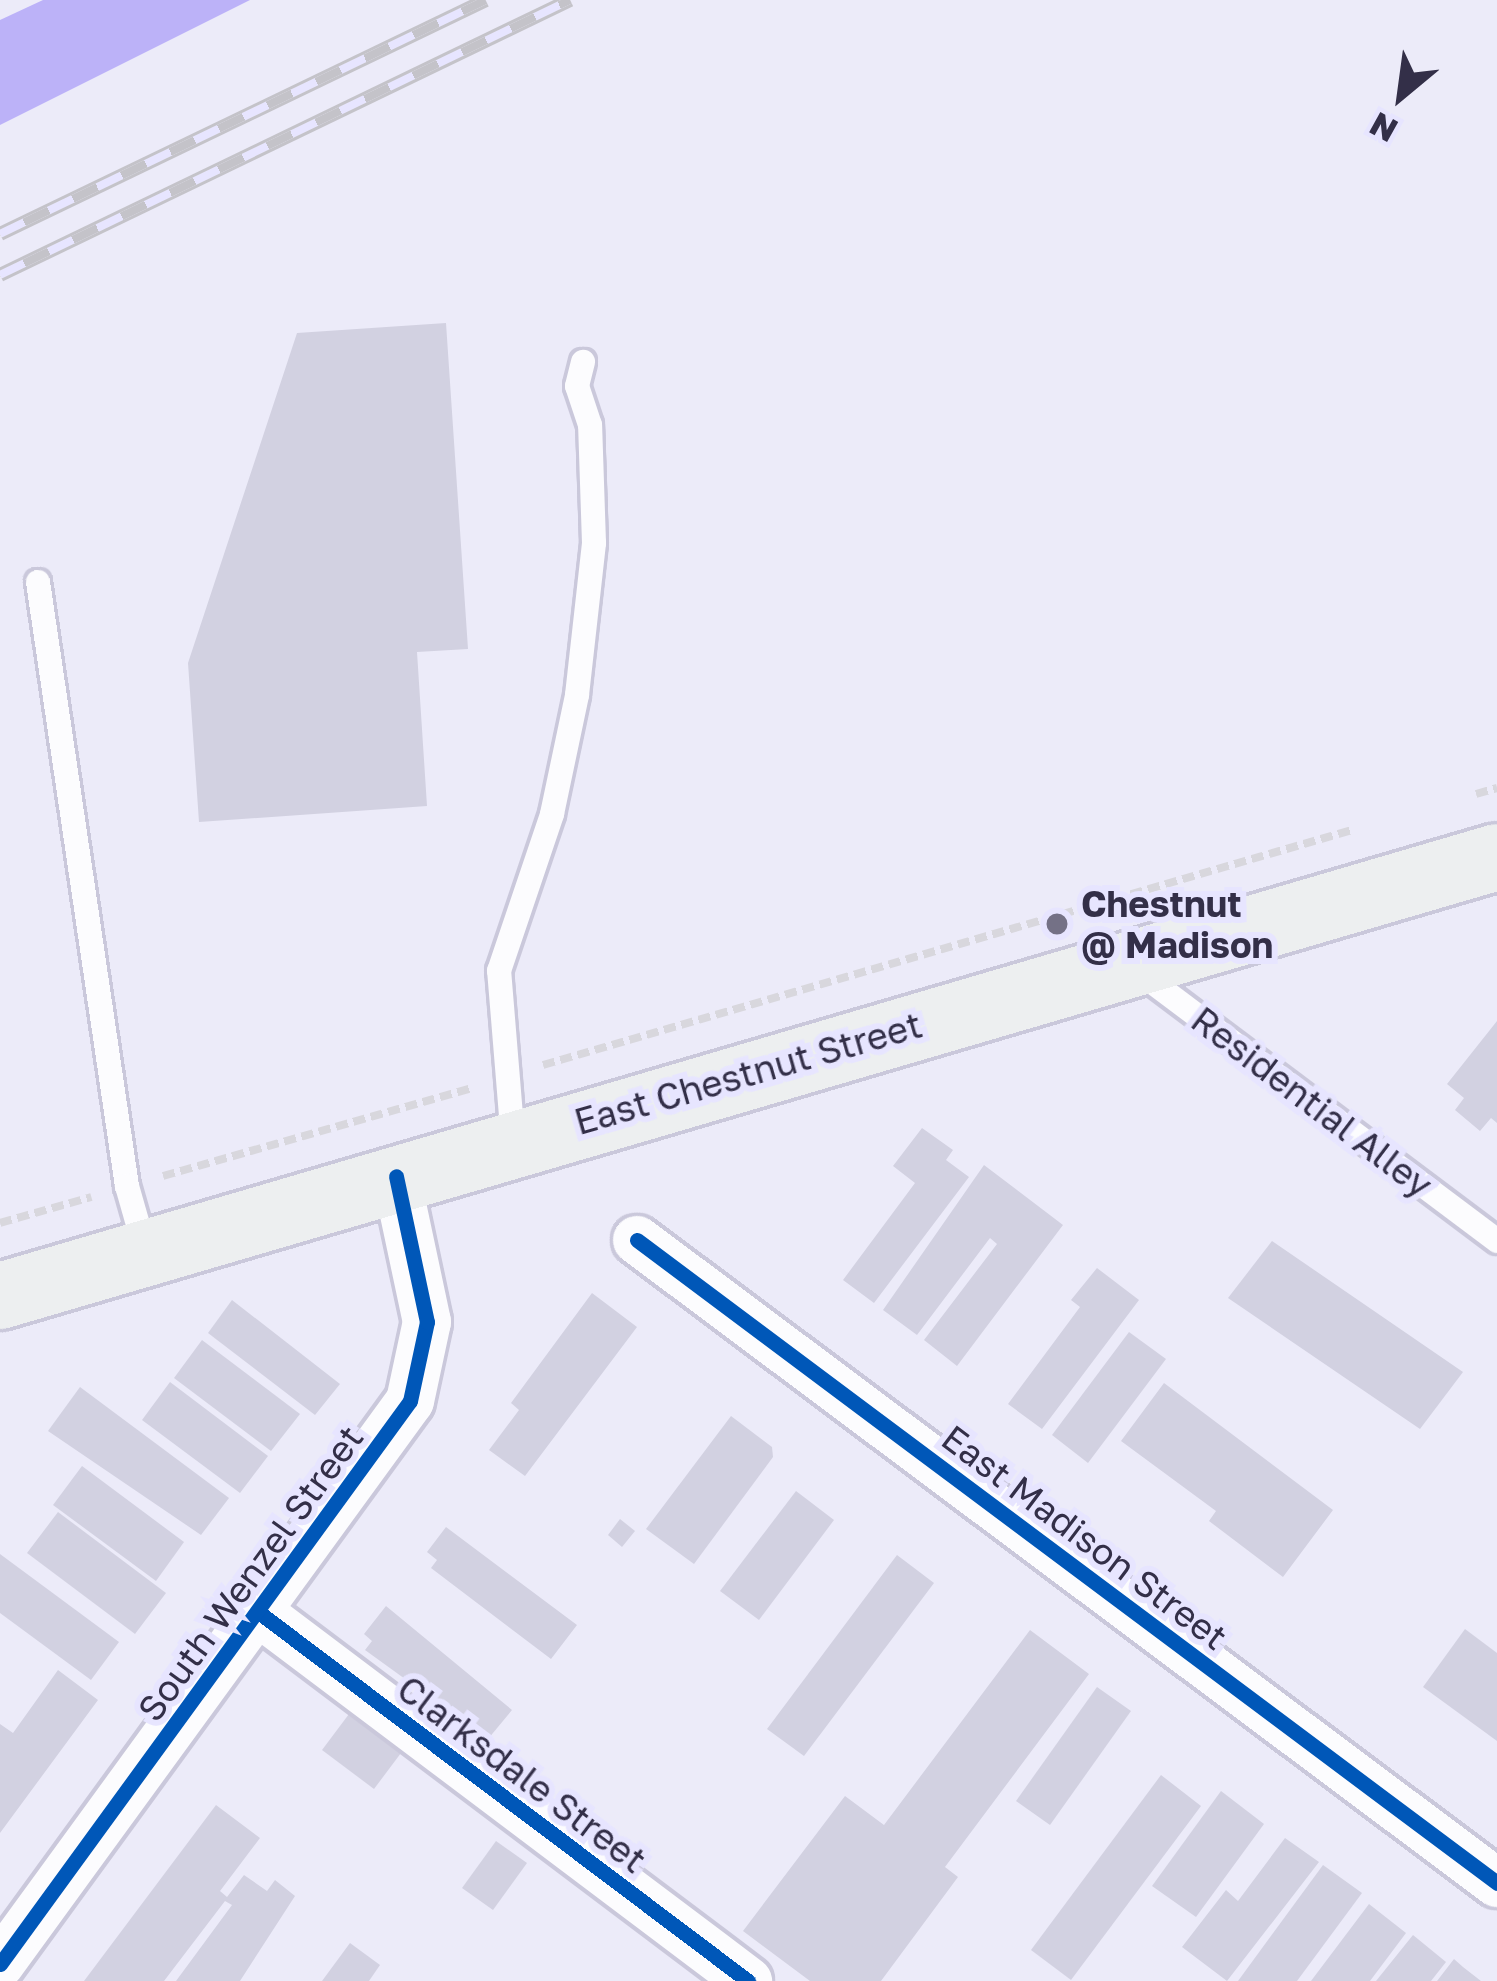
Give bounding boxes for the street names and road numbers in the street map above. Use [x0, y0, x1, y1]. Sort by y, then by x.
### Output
street label: Residential Alley [1183, 998, 1441, 1206]
street label: East Chestnut Street [569, 1003, 927, 1143]
street label: East Madison Street [934, 1416, 1236, 1658]
street label: South Wenzel Street [128, 1417, 372, 1729]
street label: Clarksdale Street [389, 1667, 655, 1881]

